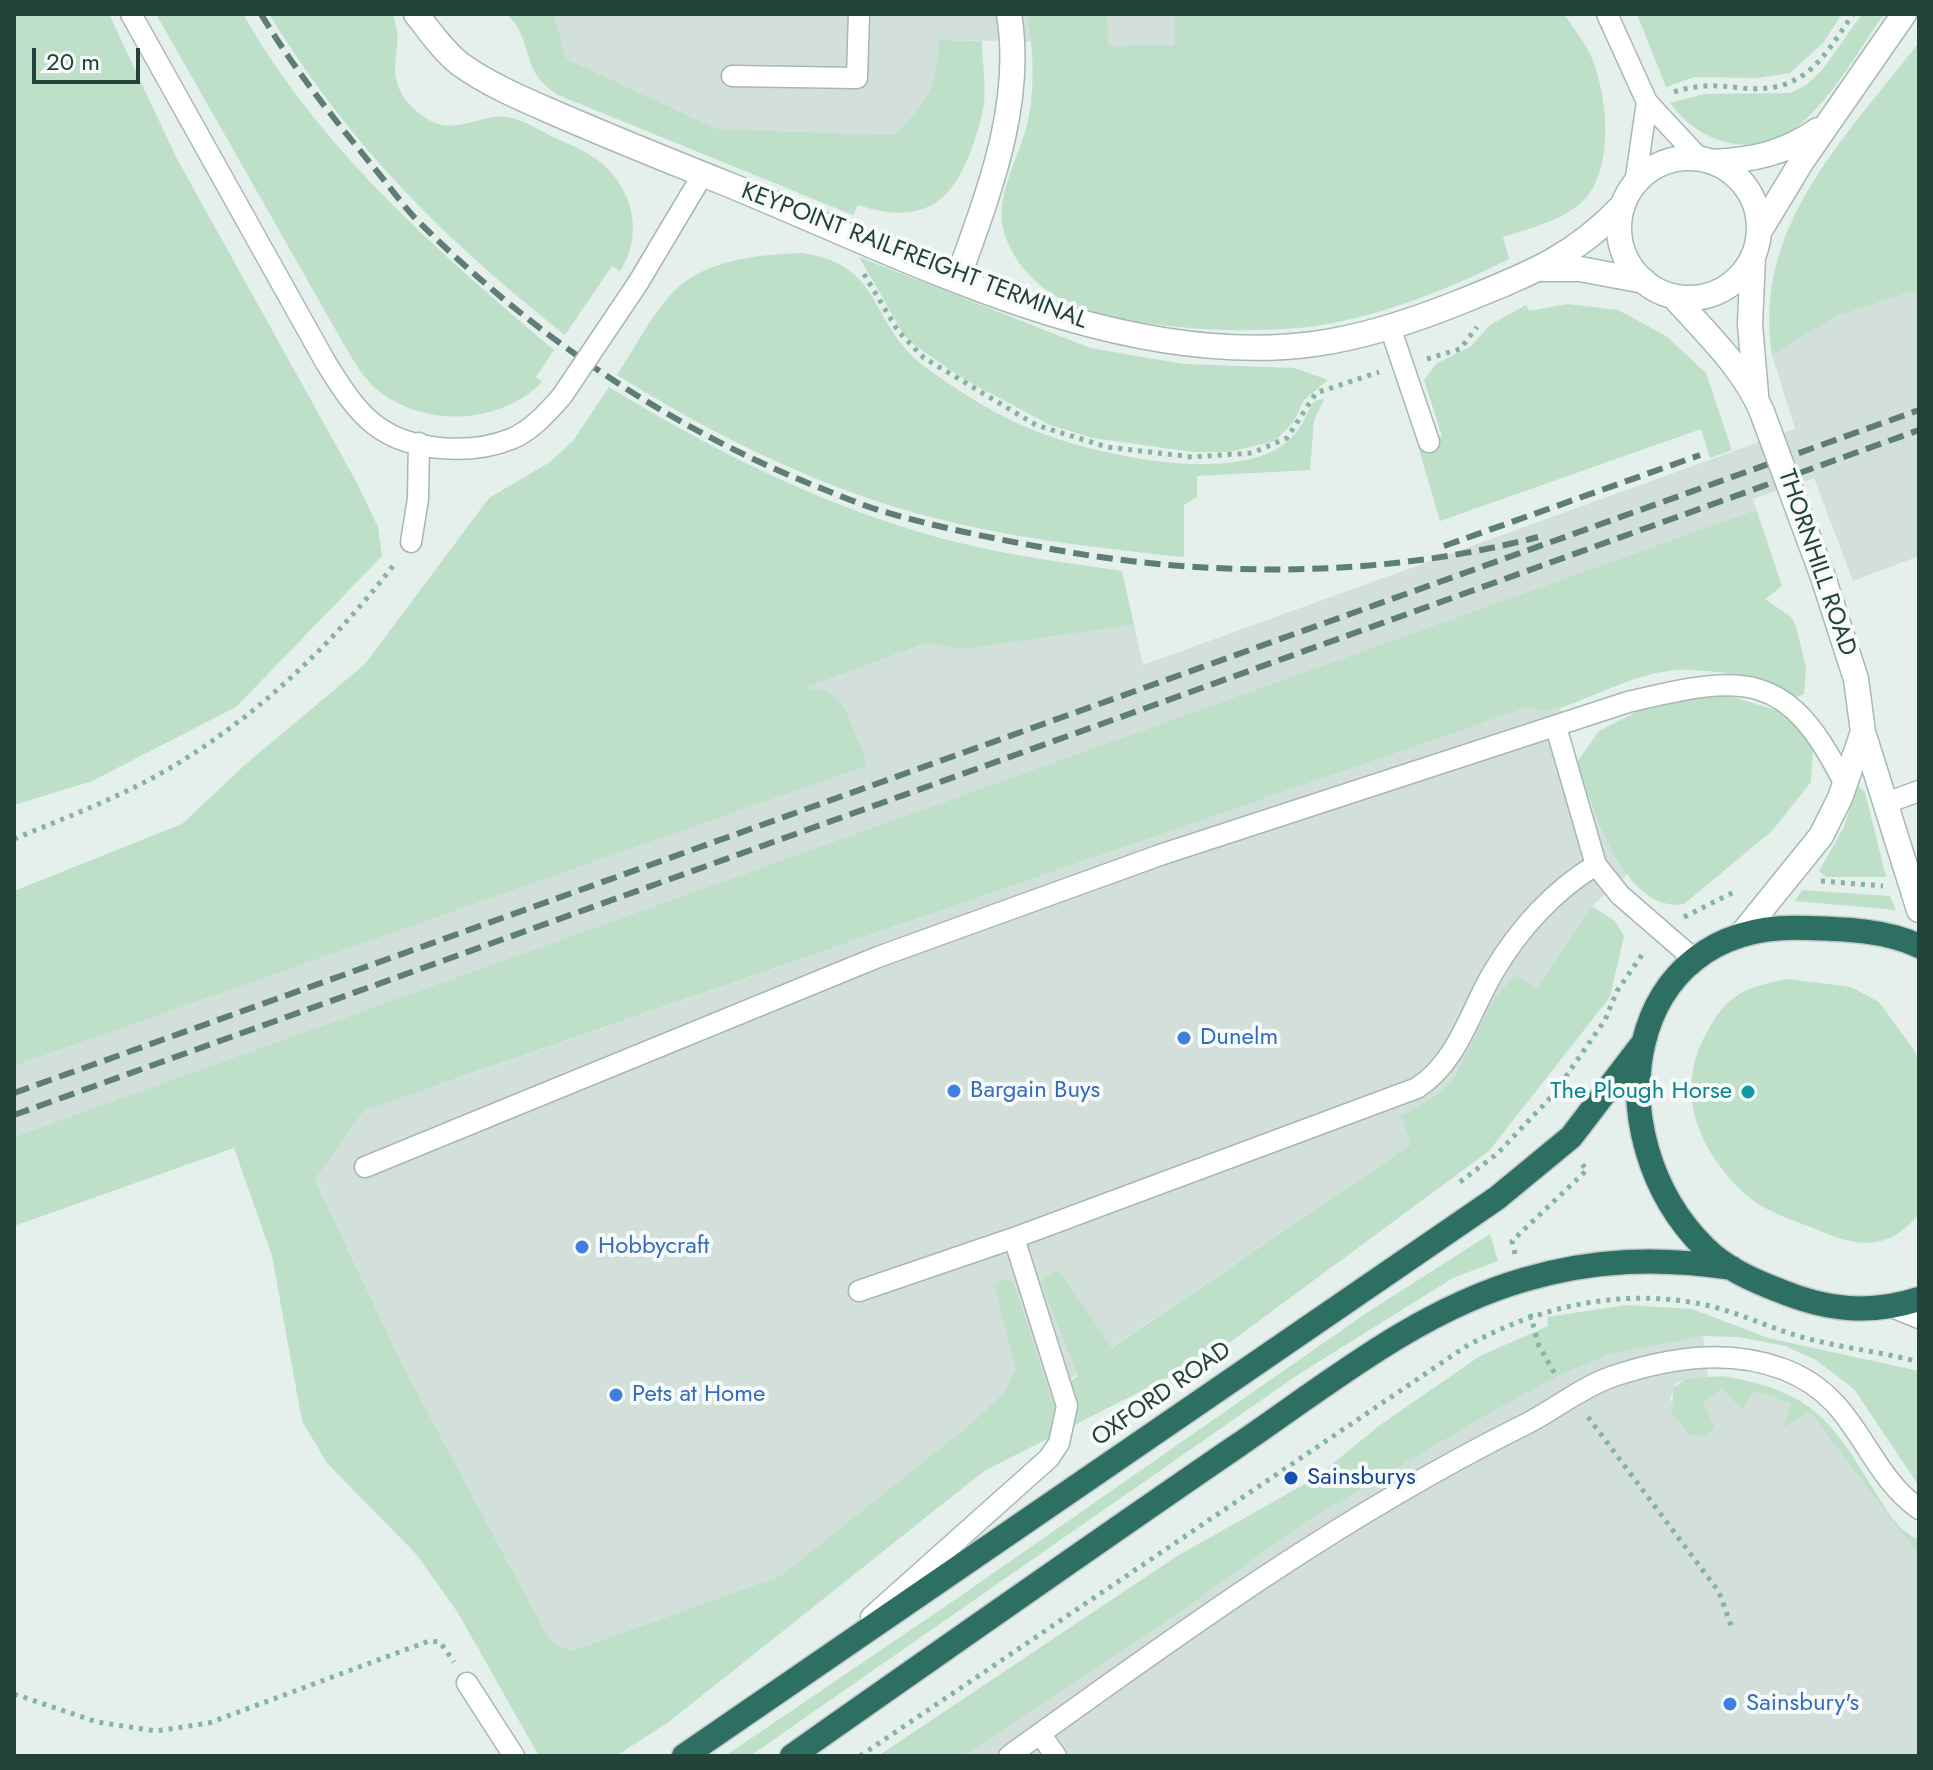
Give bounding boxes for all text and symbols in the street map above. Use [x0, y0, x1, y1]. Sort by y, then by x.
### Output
scale bar [36, 32, 144, 82]
text: 20 m [46, 44, 100, 79]
street label: KEYPOINT RAILFREIGHT TERMINAL [737, 178, 1091, 336]
street label: THORNHILL ROAD [1771, 466, 1861, 660]
place label: Dunelm [1200, 1024, 1278, 1052]
marker: Dunelm [1175, 1029, 1193, 1047]
place label: Bargain Buys [970, 1077, 1100, 1105]
place label: The Plough Horse [1550, 1078, 1732, 1106]
marker: Bargain Buys [945, 1082, 963, 1100]
marker: The Plough Horse [1739, 1083, 1757, 1101]
place label: Hobbycraft [598, 1233, 709, 1261]
marker: Hobbycraft [573, 1238, 591, 1256]
street label: OXFORD ROAD [1087, 1336, 1237, 1454]
place label: Pets at Home [632, 1381, 765, 1409]
marker: Pets at Home [607, 1386, 625, 1404]
place label: Sainsburys [1307, 1464, 1416, 1492]
marker: Sainsburys [1282, 1469, 1300, 1487]
place label: Sainsbury's [1746, 1690, 1859, 1718]
marker: Sainsbury's [1721, 1695, 1739, 1713]

